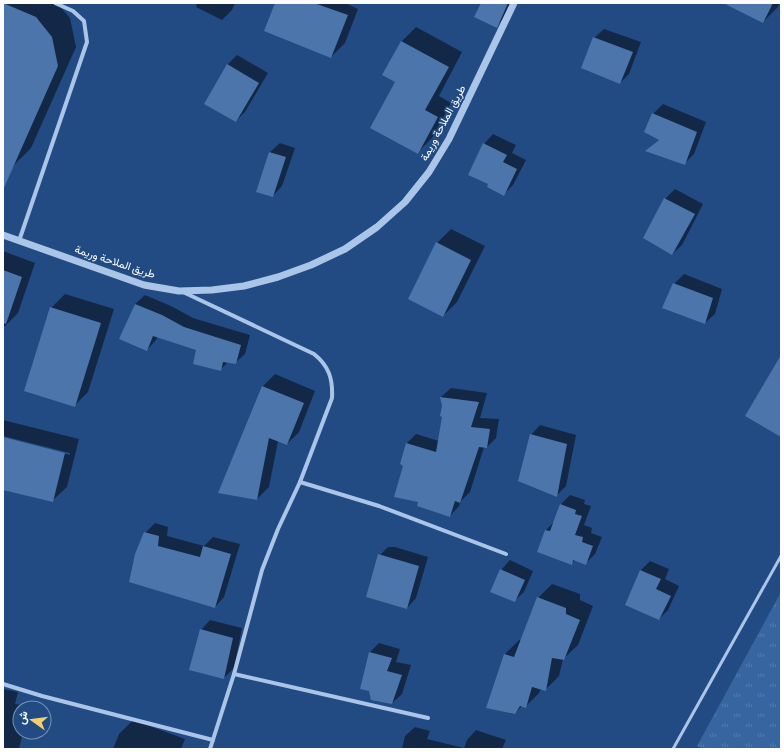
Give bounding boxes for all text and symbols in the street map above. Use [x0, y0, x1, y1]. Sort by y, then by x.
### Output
street label: طريق الملاحة وريمة [418, 83, 468, 163]
street label: طريق الملاحة وريمة [73, 243, 157, 281]
north arrow [12, 700, 52, 740]
text: ش [15, 710, 31, 726]

